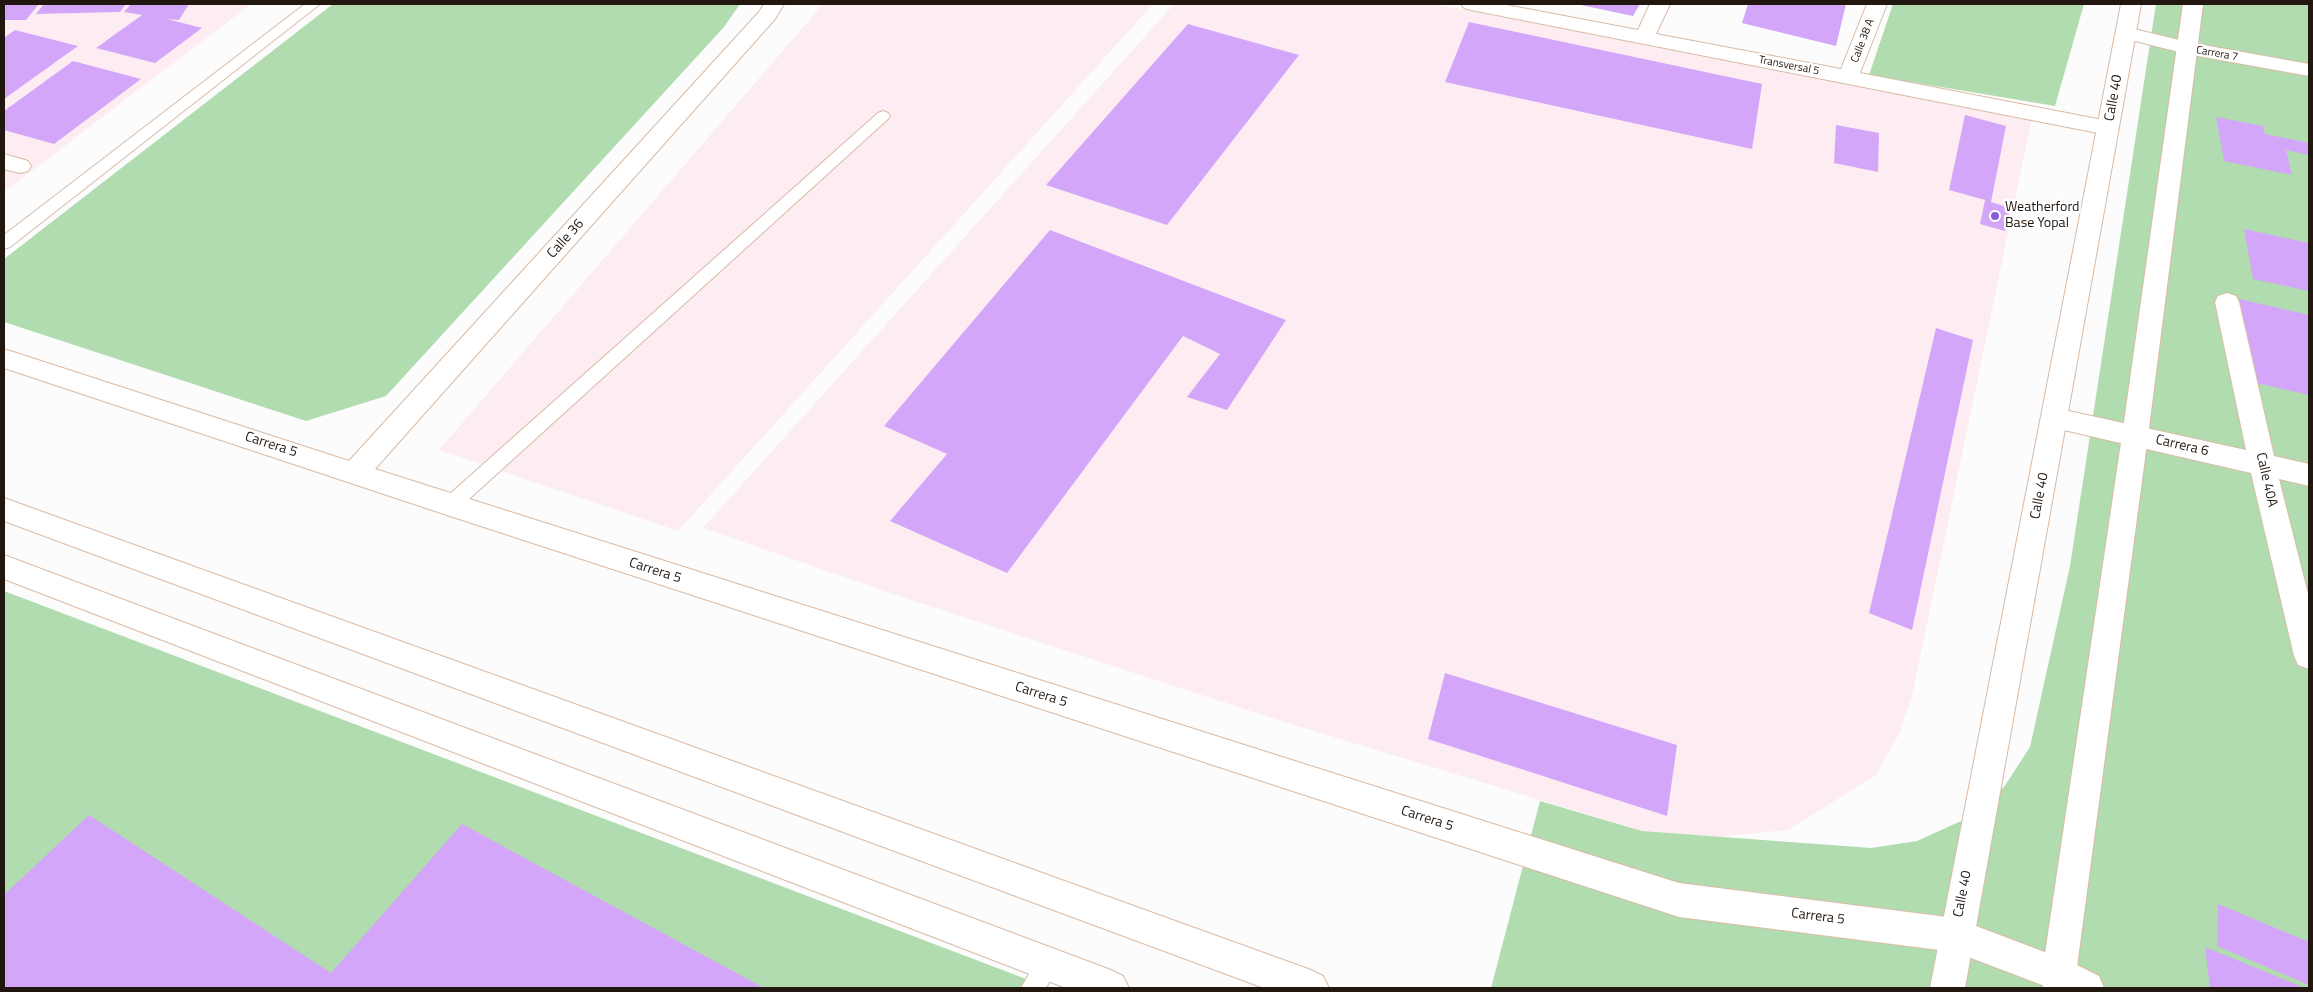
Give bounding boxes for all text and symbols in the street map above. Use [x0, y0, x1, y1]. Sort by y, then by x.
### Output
street label: Calle 38 A [1849, 17, 1877, 65]
street label: Carrera 7 [2195, 44, 2239, 64]
street label: Transversal 5 [1758, 54, 1820, 78]
street label: Calle 40 [2102, 73, 2126, 123]
place label: Weatherford Base Yopal [2005, 200, 2080, 232]
marker: Weatherford Base Yopal [1989, 210, 2001, 222]
street label: Calle 36 [544, 216, 588, 262]
street label: Carrera 5 [243, 429, 299, 461]
street label: Carrera 6 [2154, 432, 2210, 460]
street label: Calle 40A [2252, 451, 2280, 509]
street label: Calle 40 [2027, 471, 2053, 521]
street label: Carrera 5 [627, 555, 683, 587]
street label: Carrera 5 [1013, 679, 1069, 711]
street label: Carrera 5 [1399, 803, 1455, 835]
street label: Calle 40 [1950, 869, 1976, 919]
street label: Carrera 5 [1790, 905, 1846, 929]

